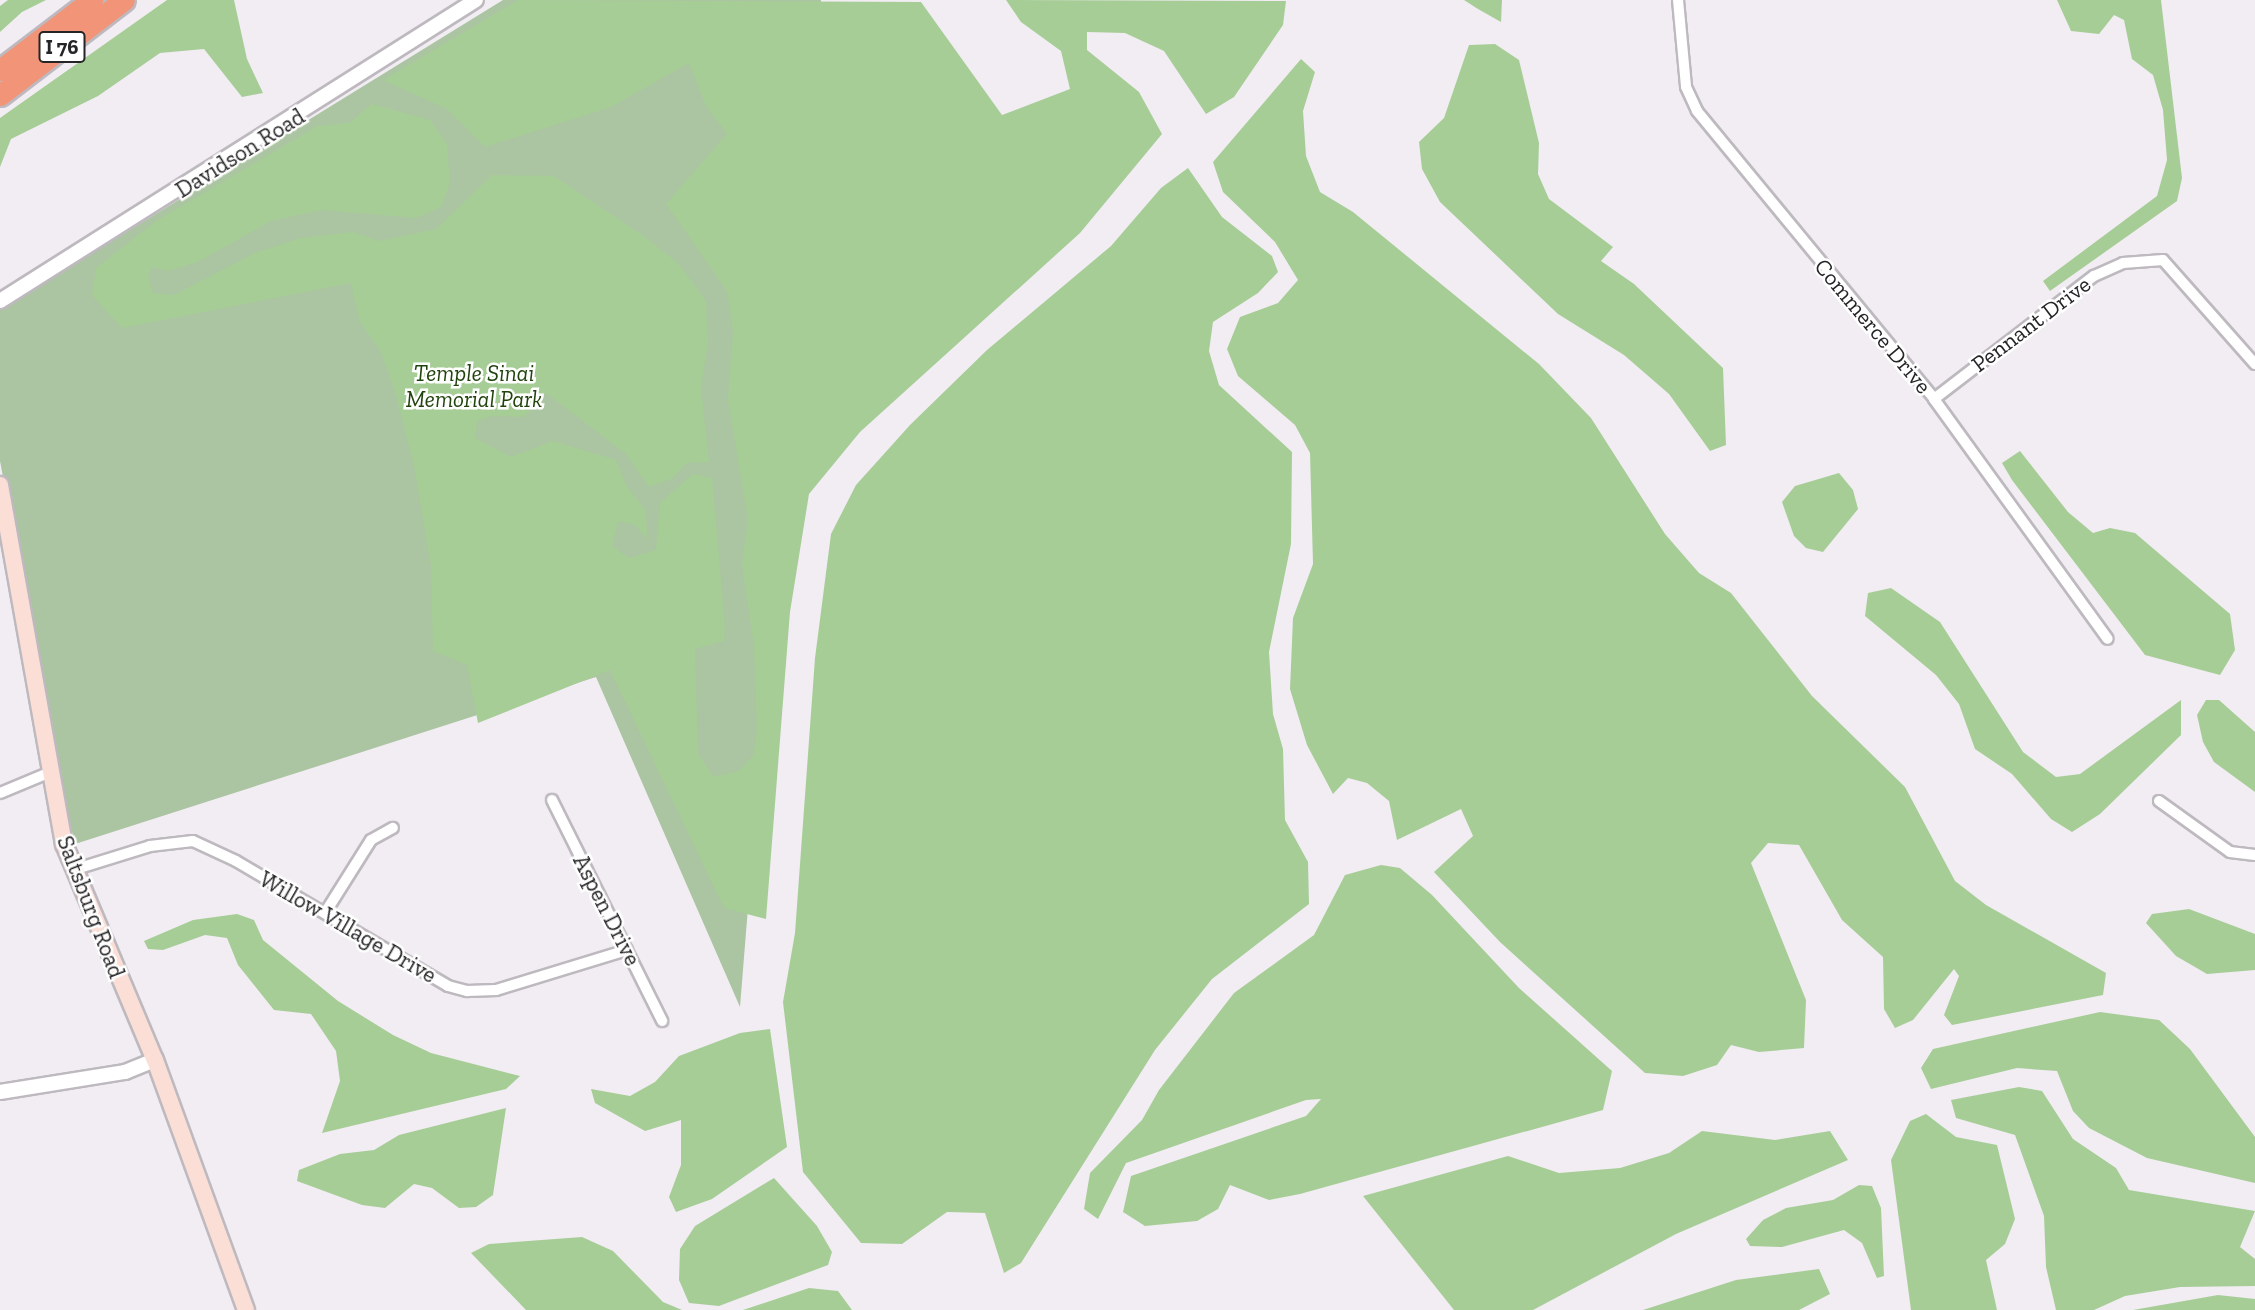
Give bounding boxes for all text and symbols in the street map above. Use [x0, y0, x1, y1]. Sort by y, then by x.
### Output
road number: I 76 [38, 30, 86, 64]
street label: Davidson Road [170, 102, 310, 204]
street label: Commerce Drive [1809, 253, 1937, 399]
street label: Pennant Drive [1966, 270, 2096, 378]
park label: Temple Sinai Memorial Park [406, 359, 542, 413]
street label: Saltsburg Road [51, 832, 131, 982]
street label: Aspen Drive [567, 850, 647, 970]
street label: Willow Village Drive [254, 865, 442, 989]

